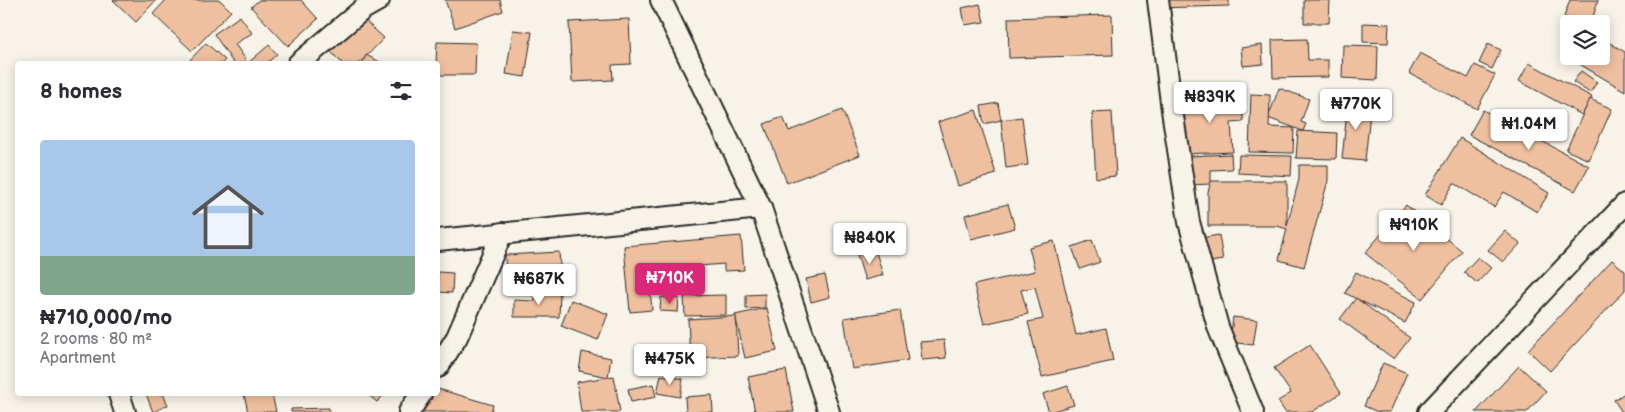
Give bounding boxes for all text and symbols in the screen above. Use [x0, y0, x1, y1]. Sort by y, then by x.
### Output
map controls [1560, 15, 1610, 65]
button: layers [1560, 15, 1610, 65]
icon: filters [387, 77, 415, 105]
text: 8 homes [40, 79, 122, 104]
pin: ₦839K [1175, 82, 1245, 124]
text: ₦839K [1185, 88, 1235, 107]
pin: ₦770K [1321, 88, 1391, 131]
text: ₦770K [1331, 95, 1381, 114]
pin: ₦1.04M [1488, 108, 1570, 151]
text: ₦1.04M [1502, 115, 1557, 134]
icon: home [183, 172, 273, 262]
pin: ₦910K [1379, 210, 1449, 252]
text: ₦910K [1390, 216, 1438, 235]
pin: ₦840K [835, 222, 905, 265]
text: ₦840K [844, 229, 896, 248]
pin: ₦710K [635, 262, 705, 305]
pin: ₦687K [504, 264, 574, 306]
text: ₦710K [646, 269, 694, 288]
text: ₦687K [514, 270, 564, 289]
text: ₦710,000/mo [40, 305, 172, 330]
text: 2 rooms · 80 m² [40, 330, 152, 349]
pin: ₦475K [635, 344, 705, 386]
text: Apartment [40, 349, 116, 368]
text: ₦475K [645, 350, 695, 369]

